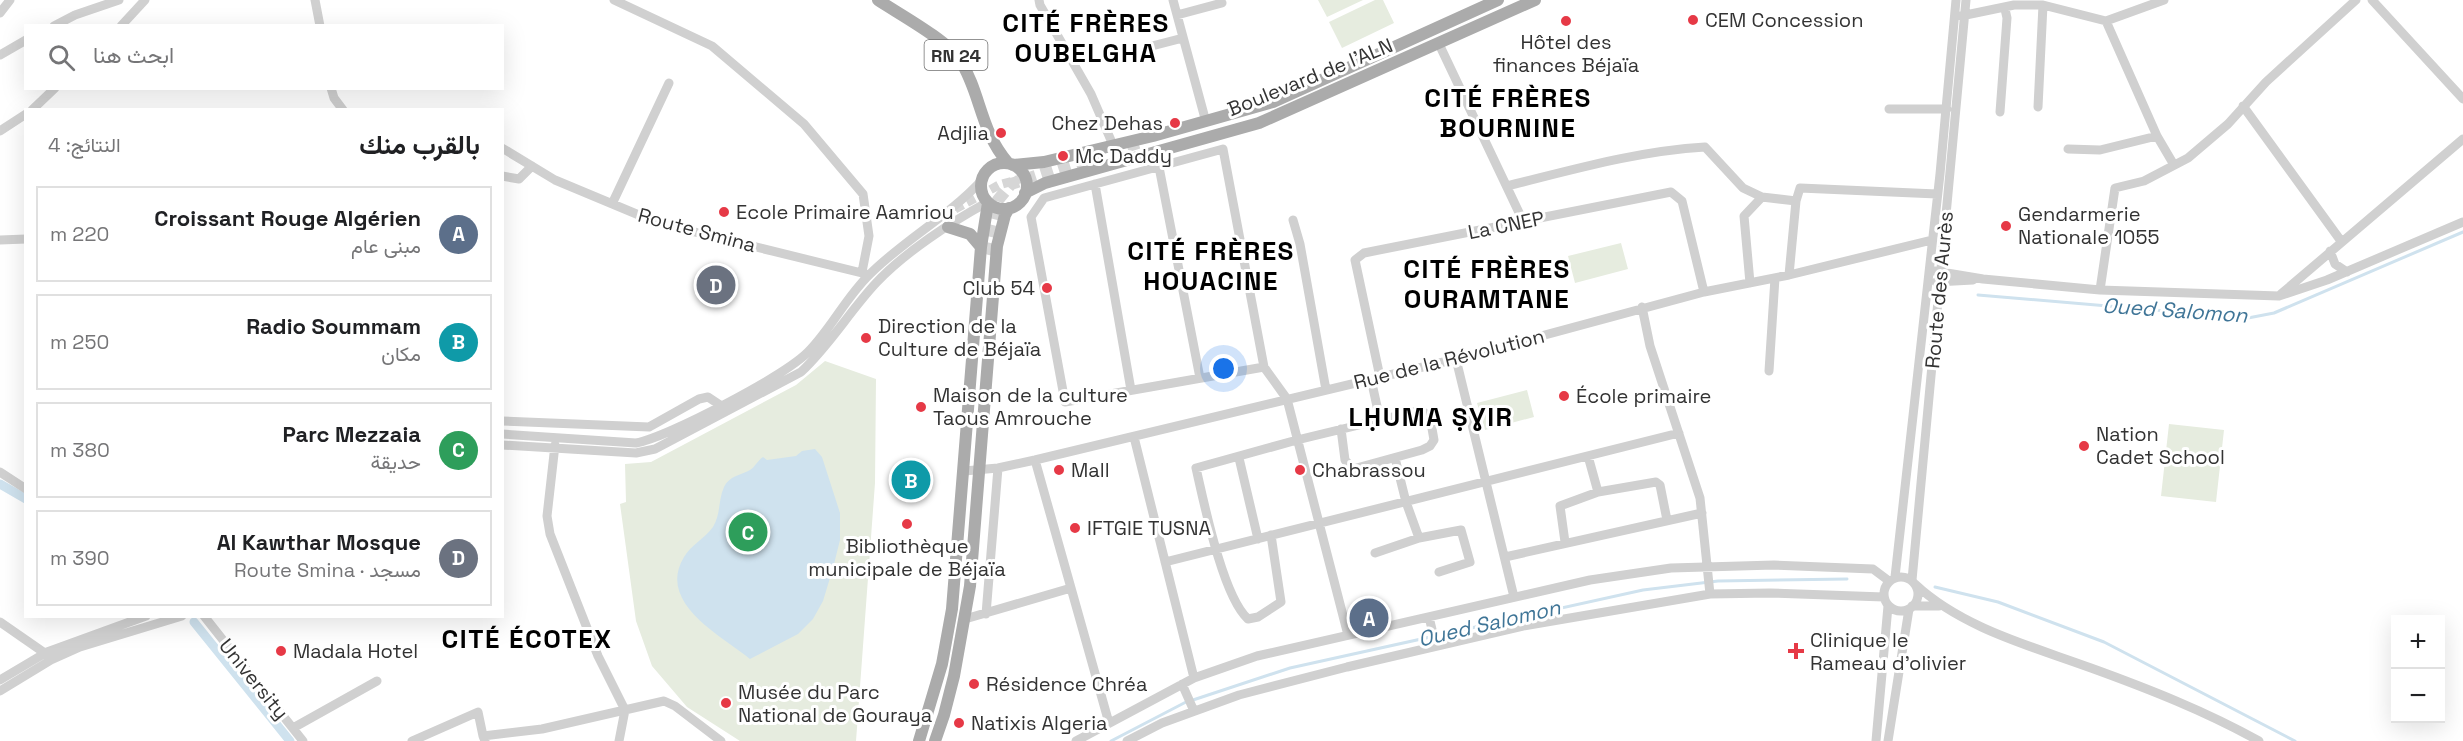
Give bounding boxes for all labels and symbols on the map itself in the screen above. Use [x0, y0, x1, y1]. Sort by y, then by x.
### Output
district label: CITÉ FRÈRES OUBELGHA [1002, 6, 1170, 70]
place label: CEM Concession [1705, 7, 1863, 33]
marker: CEM Concession [1686, 13, 1700, 27]
marker: Hôtel des finances Béjaïa [1559, 14, 1573, 28]
place label: Hôtel des finances Béjaïa [1493, 29, 1639, 78]
street label: Boulevard de l'ALN [1223, 32, 1397, 122]
road number: RN 24 [924, 40, 988, 70]
district label: CITÉ FRÈRES BOURNINE [1424, 81, 1592, 145]
place label: Chez Dehas [1052, 110, 1163, 136]
marker: Chez Dehas [1168, 116, 1182, 130]
place label: Adjlia [937, 120, 989, 146]
marker: Adjlia [994, 126, 1008, 140]
place label: Mc Daddy [1075, 143, 1172, 169]
marker: Mc Daddy [1056, 149, 1070, 163]
place label: Ecole Primaire Aamriou [736, 199, 954, 225]
place label: Gendarmerie Nationale 1055 [2018, 201, 2159, 250]
street label: Route Smina [635, 202, 759, 258]
marker: Ecole Primaire Aamriou [717, 205, 731, 219]
street label: La CNEP [1466, 205, 1546, 245]
street label: Route des Aurès [1919, 210, 1959, 370]
marker: Gendarmerie Nationale 1055 [1999, 219, 2013, 233]
district label: CITÉ FRÈRES HOUACINE [1127, 234, 1295, 298]
district label: CITÉ FRÈRES OURAMTANE [1403, 252, 1571, 316]
pin: D [696, 262, 736, 308]
place label: Club 54 [963, 275, 1035, 301]
marker: Club 54 [1040, 281, 1054, 295]
water label: Oued Salomon [2102, 291, 2249, 329]
place label: Direction de la Culture de Béjaïa [878, 313, 1041, 362]
street label: Rue de la Révolution [1351, 323, 1547, 395]
marker: Direction de la Culture de Béjaïa [859, 331, 873, 345]
your location [1209, 354, 1238, 383]
place label: Maison de la culture Taous Amrouche [933, 382, 1128, 431]
place label: École primaire [1576, 383, 1711, 409]
marker: École primaire [1557, 389, 1571, 403]
marker: Maison de la culture Taous Amrouche [914, 400, 928, 414]
district label: LḤUMA ṢƔIR [1349, 400, 1513, 434]
place label: Nation Cadet School [2096, 421, 2225, 470]
marker: Nation Cadet School [2077, 439, 2091, 453]
place label: Mall [1071, 457, 1110, 483]
place label: Chabrassou [1312, 457, 1426, 483]
pin: B [892, 458, 930, 502]
marker: Mall [1052, 463, 1066, 477]
marker: Chabrassou [1293, 463, 1307, 477]
pin: C [728, 510, 768, 554]
place label: IFTGIE TUSNA [1087, 515, 1211, 541]
marker: Bibliothèque municipale de Béjaïa [900, 517, 914, 531]
marker: IFTGIE TUSNA [1068, 521, 1082, 535]
place label: Bibliothèque municipale de Béjaïa [808, 533, 1006, 582]
water label: Oued Salomon [1415, 593, 1564, 652]
pin: A [1350, 596, 1388, 640]
district label: CITÉ ÉCOTEX [442, 622, 612, 656]
place label: Clinique le Rameau d'olivier [1810, 627, 1966, 676]
street label: University [213, 633, 295, 725]
place label: Madala Hotel [293, 638, 418, 664]
marker: Clinique le Rameau d'olivier [1787, 642, 1805, 660]
marker: Madala Hotel [274, 644, 288, 658]
place label: Résidence Chréa [986, 671, 1147, 697]
marker: Résidence Chréa [967, 677, 981, 691]
place label: Musée du Parc National de Gouraya [738, 679, 932, 728]
marker: Musée du Parc National de Gouraya [719, 696, 733, 710]
place label: Natixis Algeria [971, 710, 1108, 736]
marker: Natixis Algeria [952, 716, 966, 730]

